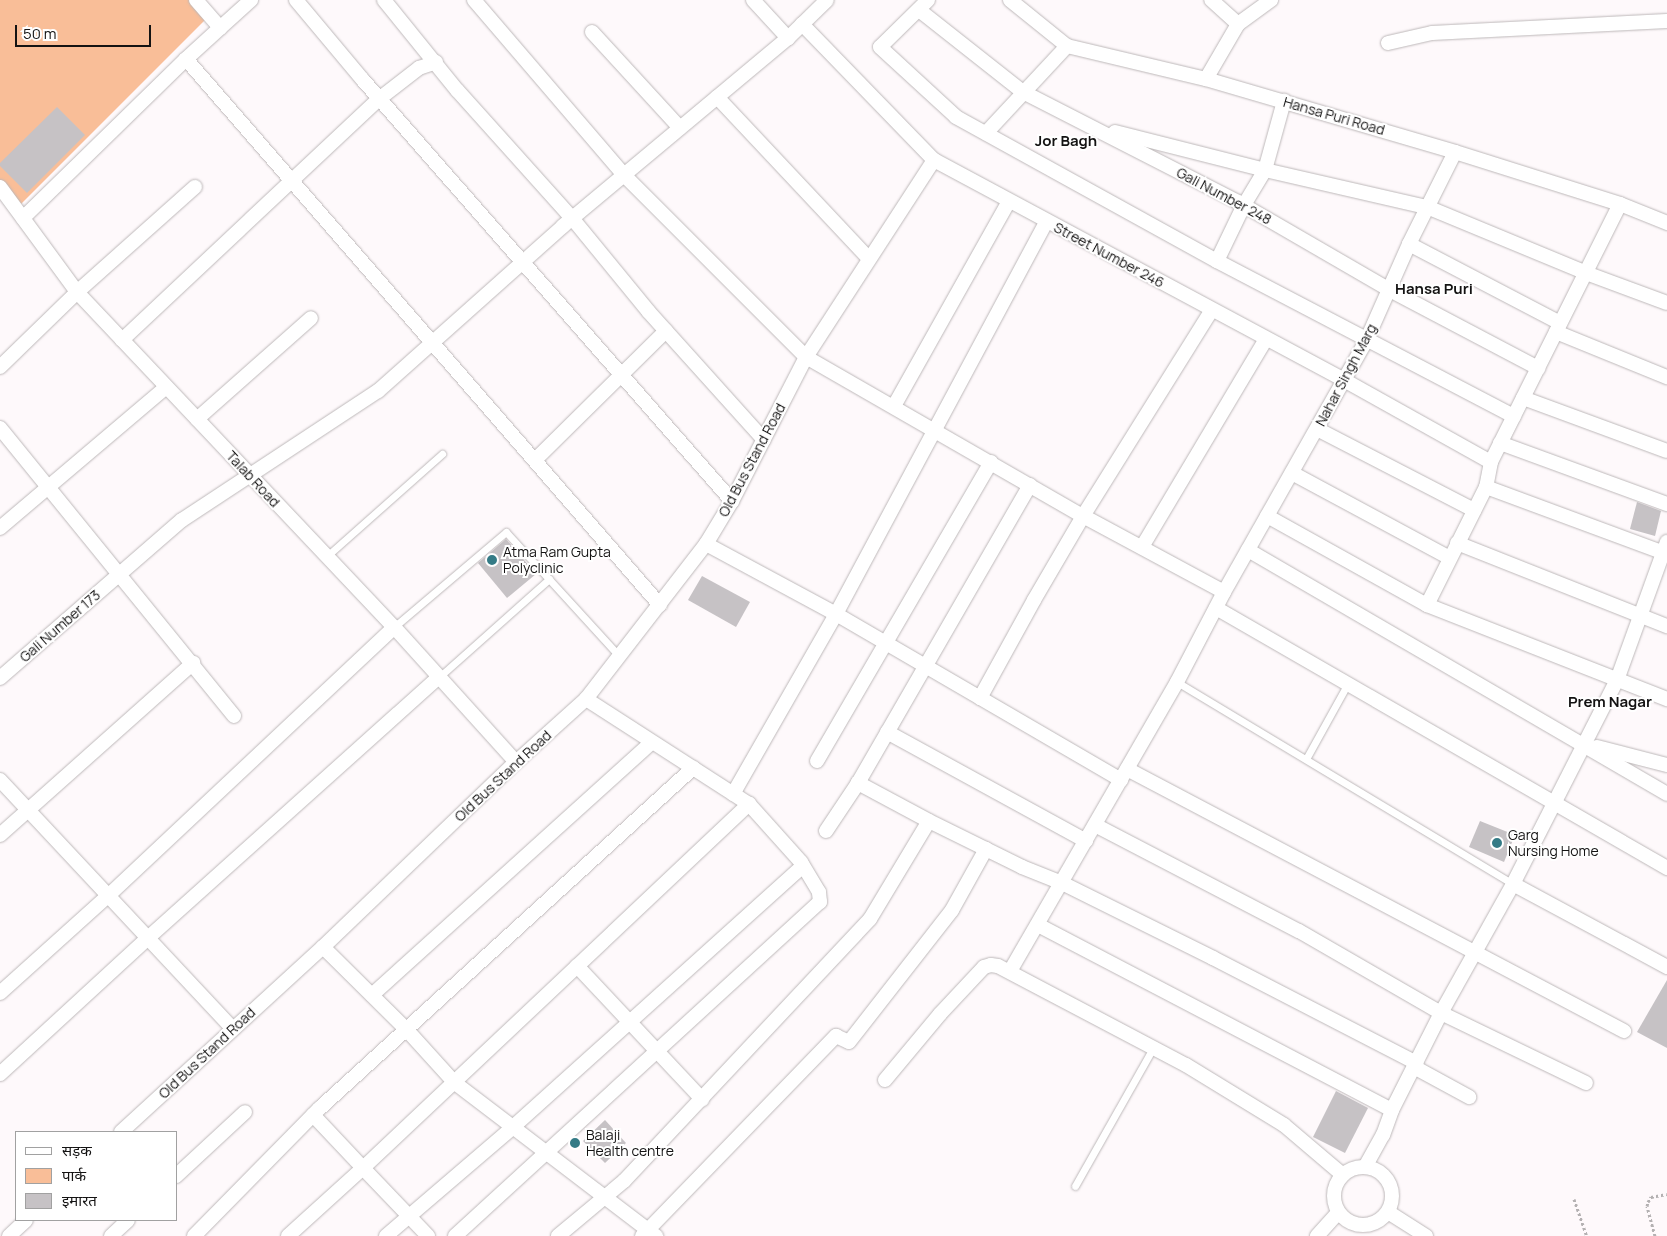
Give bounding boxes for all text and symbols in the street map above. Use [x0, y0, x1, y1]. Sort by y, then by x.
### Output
scale bar [18, 15, 154, 47]
text: 50 m [23, 23, 57, 44]
street label: Hansa Puri Road [1281, 93, 1387, 139]
district label: Jor Bagh [1035, 132, 1097, 150]
street label: Gali Number 248 [1174, 164, 1274, 228]
street label: Street Number 246 [1051, 219, 1167, 291]
district label: Hansa Puri [1395, 280, 1473, 298]
street label: Nahar Singh Marg [1312, 321, 1380, 429]
street label: Old Bus Stand Road [715, 400, 789, 520]
street label: Talab Road [223, 448, 283, 510]
place label: Atma Ram Gupta Polyclinic [503, 544, 611, 576]
marker: Atma Ram Gupta Polyclinic [485, 553, 499, 567]
street label: Gali Number 173 [16, 586, 104, 666]
district label: Prem Nagar [1568, 693, 1652, 711]
street label: Old Bus Stand Road [451, 727, 555, 825]
place label: Garg Nursing Home [1508, 827, 1599, 860]
marker: Garg Nursing Home [1490, 836, 1504, 850]
street label: Old Bus Stand Road [155, 1004, 259, 1102]
place label: Balaji Health centre [586, 1127, 674, 1160]
legend [15, 1131, 178, 1221]
marker: Balaji Health centre [568, 1136, 582, 1150]
text: सड़क [62, 1140, 92, 1161]
text: पार्क [62, 1165, 86, 1186]
text: इमारत [62, 1190, 97, 1211]

